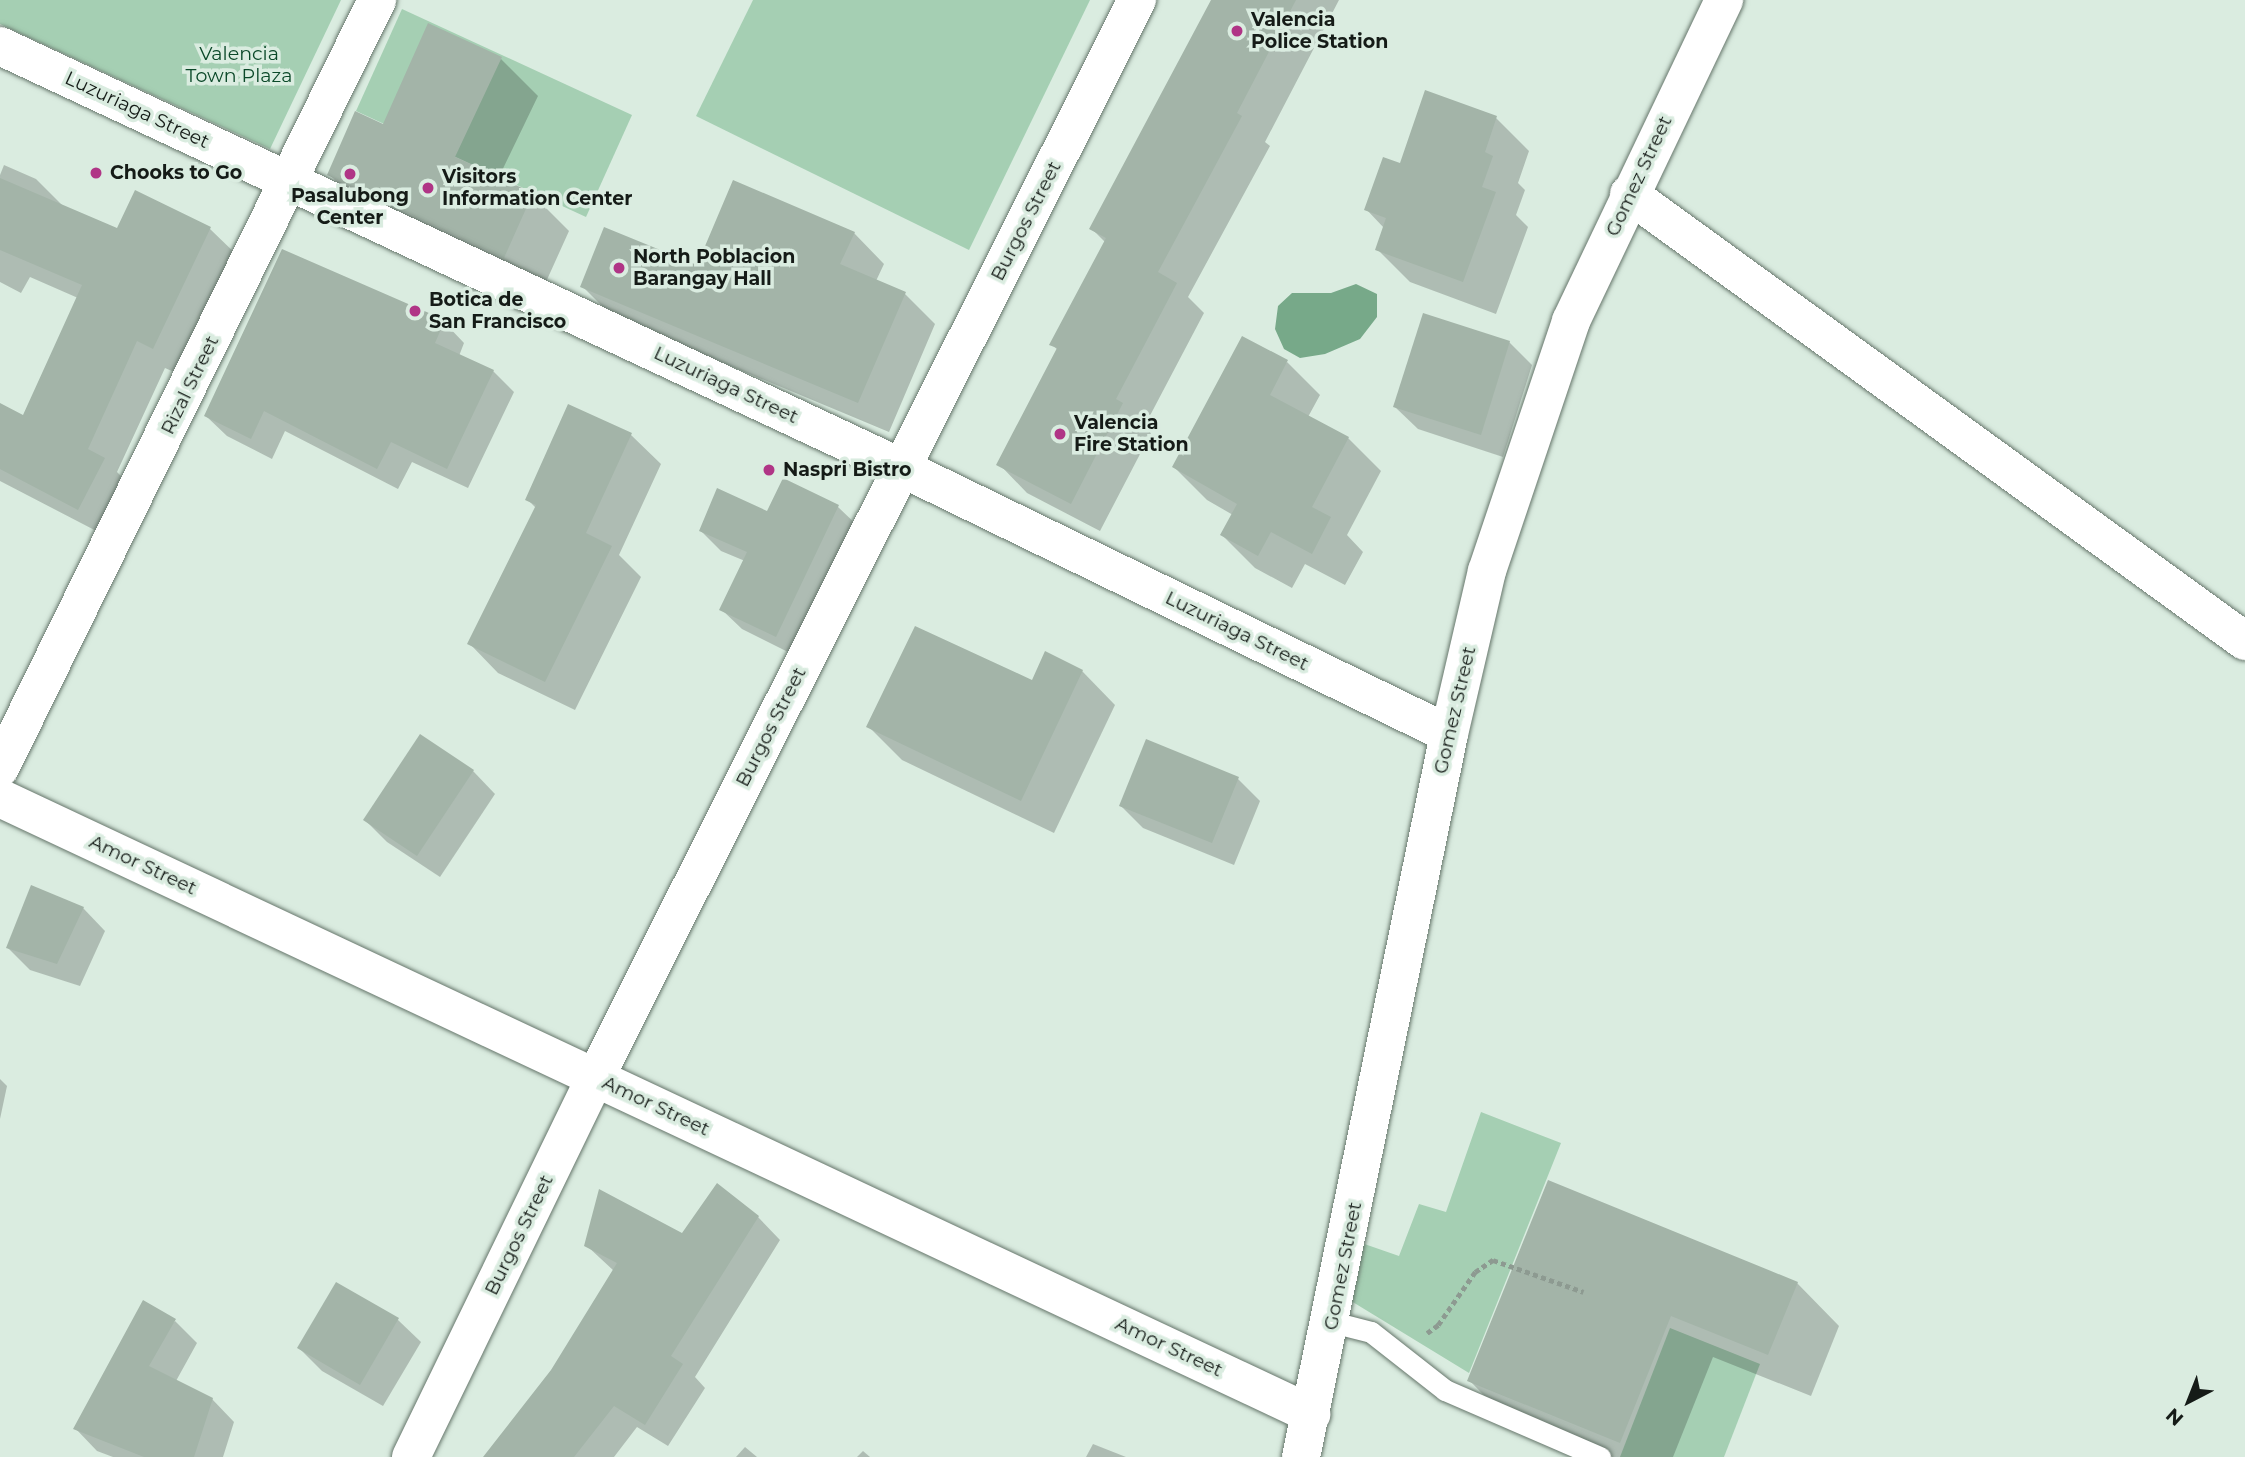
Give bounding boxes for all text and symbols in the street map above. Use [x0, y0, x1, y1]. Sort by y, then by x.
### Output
place label: Valencia Police Station [1251, 9, 1388, 53]
marker: Valencia Police Station [1229, 23, 1245, 39]
park label: Valencia Town Plaza [186, 43, 292, 87]
street label: Luzuriaga Street [61, 67, 213, 153]
street label: Gomez Street [1601, 112, 1677, 240]
street label: Burgos Street [986, 157, 1066, 285]
place label: Chooks to Go [110, 162, 242, 184]
marker: Chooks to Go [88, 165, 104, 181]
marker: Pasalubong Center [342, 166, 358, 182]
place label: Visitors Information Center [442, 166, 632, 210]
marker: Visitors Information Center [420, 180, 436, 196]
place label: Pasalubong Center [291, 185, 409, 229]
place label: North Poblacion Barangay Hall [633, 246, 795, 290]
marker: North Poblacion Barangay Hall [611, 260, 627, 276]
place label: Botica de San Francisco [429, 289, 566, 333]
marker: Botica de San Francisco [407, 303, 423, 319]
street label: Rizal Street [156, 332, 224, 438]
street label: Luzuriaga Street [650, 342, 802, 428]
place label: Valencia Fire Station [1074, 412, 1189, 456]
marker: Valencia Fire Station [1052, 426, 1068, 442]
place label: Naspri Bistro [783, 459, 912, 481]
marker: Naspri Bistro [761, 462, 777, 478]
street label: Luzuriaga Street [1162, 586, 1312, 676]
street label: Gomez Street [1429, 644, 1481, 776]
street label: Burgos Street [731, 663, 811, 791]
street label: Amor Street [86, 830, 200, 900]
street label: Amor Street [599, 1071, 713, 1141]
street label: Burgos Street [480, 1171, 558, 1299]
street label: Gomez Street [1319, 1200, 1367, 1332]
street label: Amor Street [1112, 1312, 1226, 1382]
north arrow [2154, 1366, 2224, 1436]
text: N [2161, 1403, 2188, 1431]

